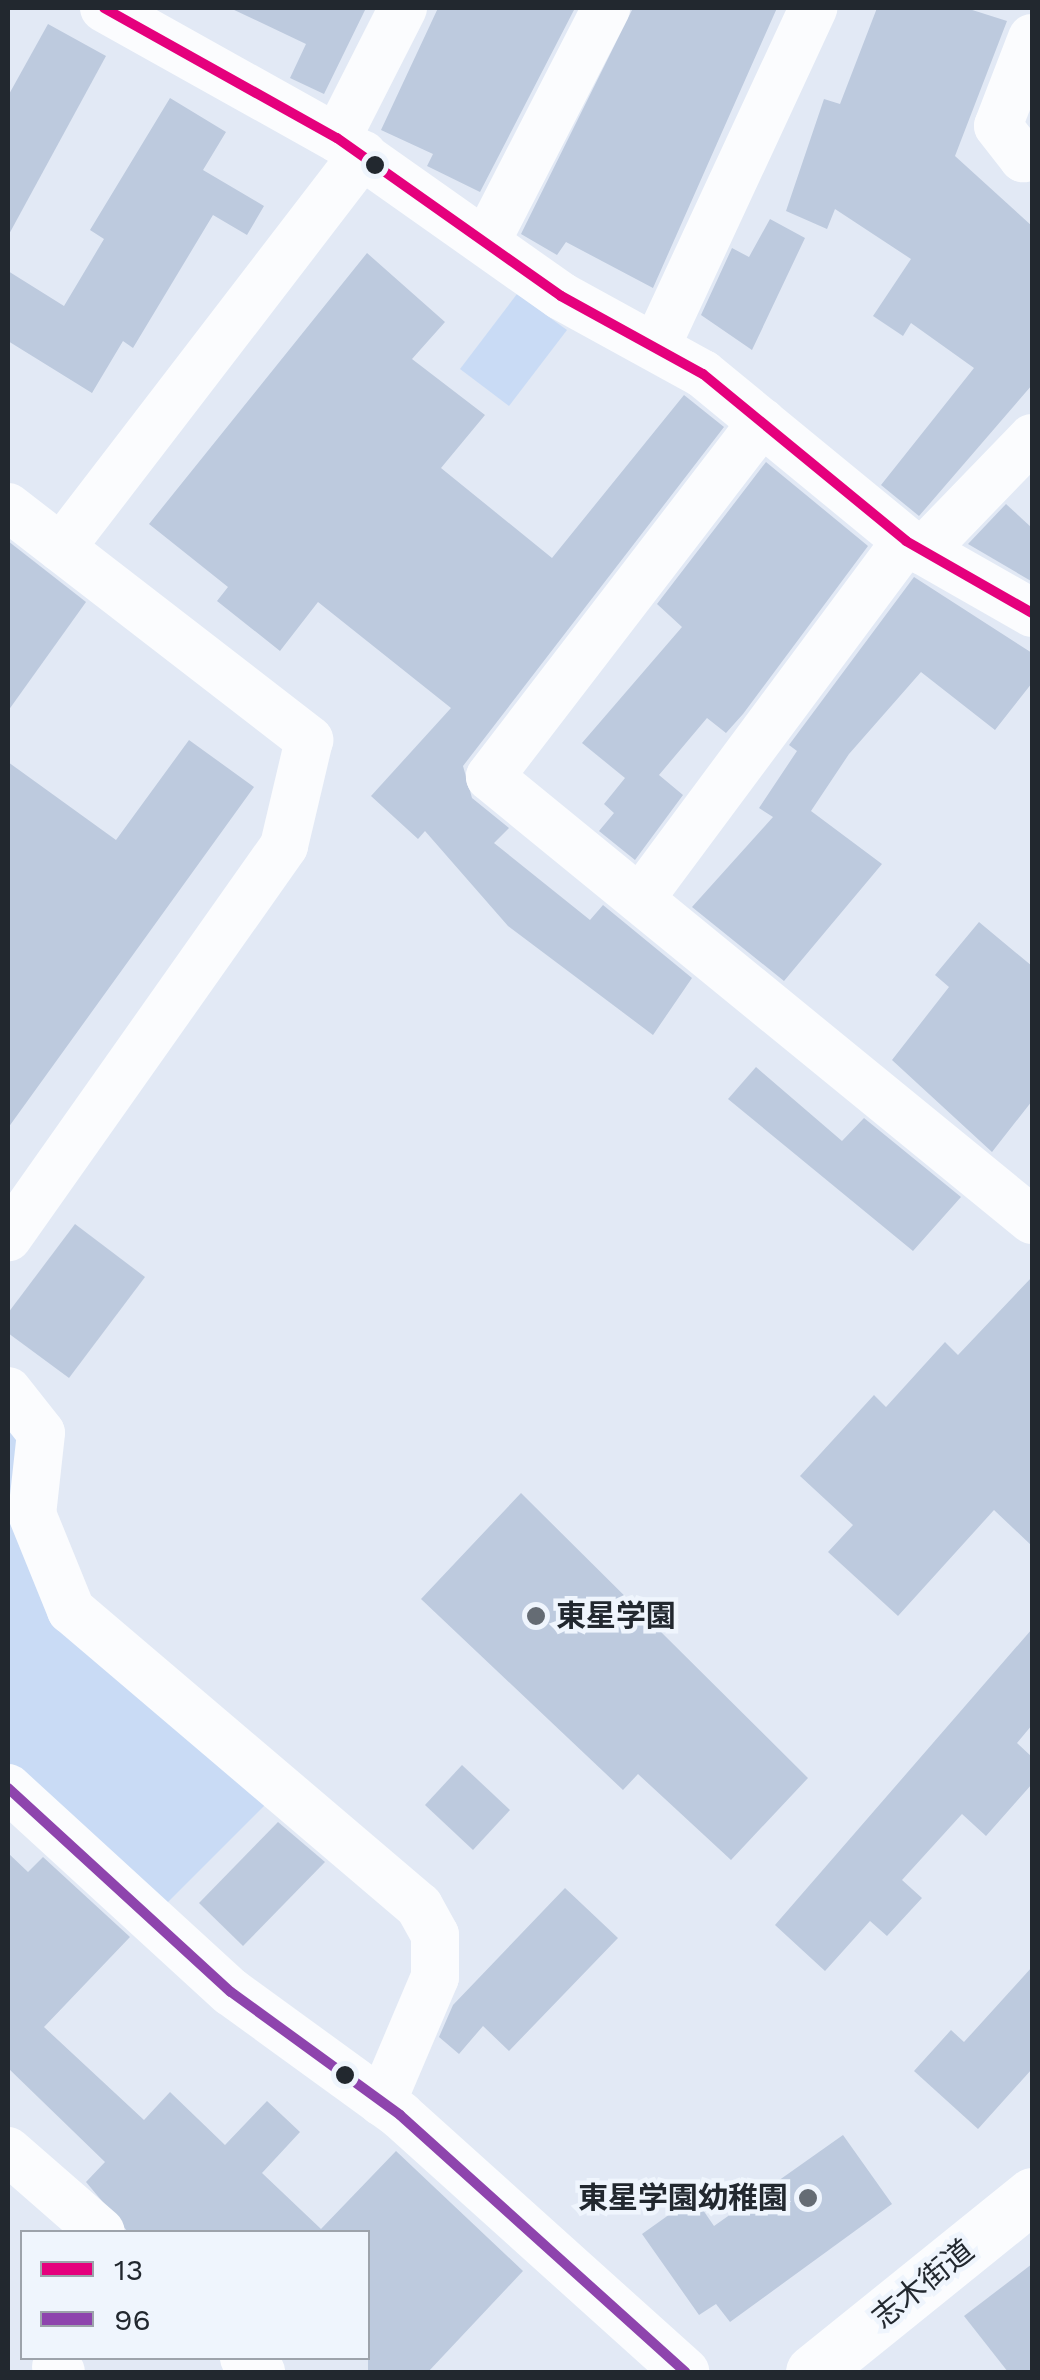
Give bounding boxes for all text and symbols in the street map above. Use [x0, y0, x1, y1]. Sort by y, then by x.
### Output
unlabelled marker [365, 155, 385, 175]
place label: 東星学園 [556, 1598, 676, 1634]
marker: 東星学園 [525, 1605, 547, 1627]
unlabelled marker [335, 2065, 355, 2085]
place label: 東星学園幼稚園 [578, 2180, 788, 2216]
marker: 東星学園幼稚園 [797, 2187, 819, 2209]
legend [20, 2230, 370, 2360]
street label: 志木街道 [865, 2232, 981, 2336]
text: 13 [114, 2252, 143, 2287]
text: 96 [114, 2302, 151, 2337]

